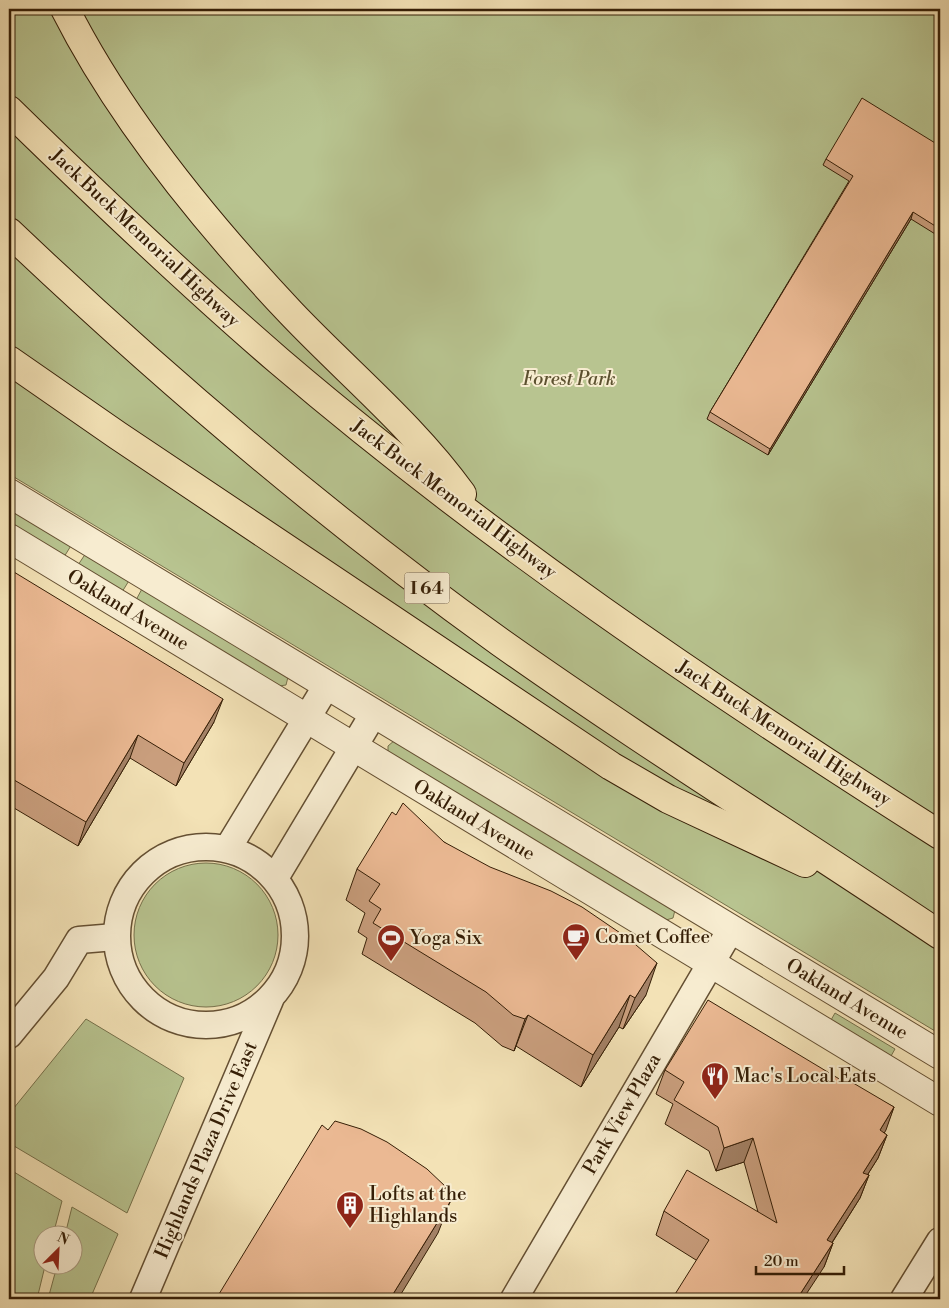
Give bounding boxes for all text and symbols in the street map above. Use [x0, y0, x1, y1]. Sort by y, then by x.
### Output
street label: Jack Buck Memorial Highway [44, 143, 245, 333]
park label: Forest Park [522, 367, 616, 391]
street label: Jack Buck Memorial Highway [346, 413, 562, 585]
street label: Oakland Avenue [63, 564, 193, 656]
road number: I 64 [404, 572, 450, 604]
street label: Jack Buck Memorial Highway [671, 654, 896, 812]
street label: Oakland Avenue [409, 774, 539, 866]
cafe icon: Comet Coffee [561, 922, 591, 961]
sports icon: Yoga Six [376, 923, 406, 962]
place label: Comet Coffee [595, 925, 710, 949]
place label: Yoga Six [409, 926, 482, 950]
street label: Oakland Avenue [782, 953, 912, 1045]
street label: Highlands Plaza Drive East [149, 1038, 263, 1262]
street label: Park View Plaza [578, 1049, 667, 1179]
restaurant icon: Mac's Local Eats [700, 1061, 730, 1100]
place label: Mac's Local Eats [734, 1064, 876, 1088]
place label: Lofts at the Highlands [369, 1182, 467, 1228]
building icon: Lofts at the Highlands [335, 1190, 365, 1229]
north arrow [32, 1226, 82, 1276]
text: N [54, 1229, 72, 1250]
scale bar [756, 1243, 844, 1275]
text: 20 m [764, 1252, 799, 1271]

